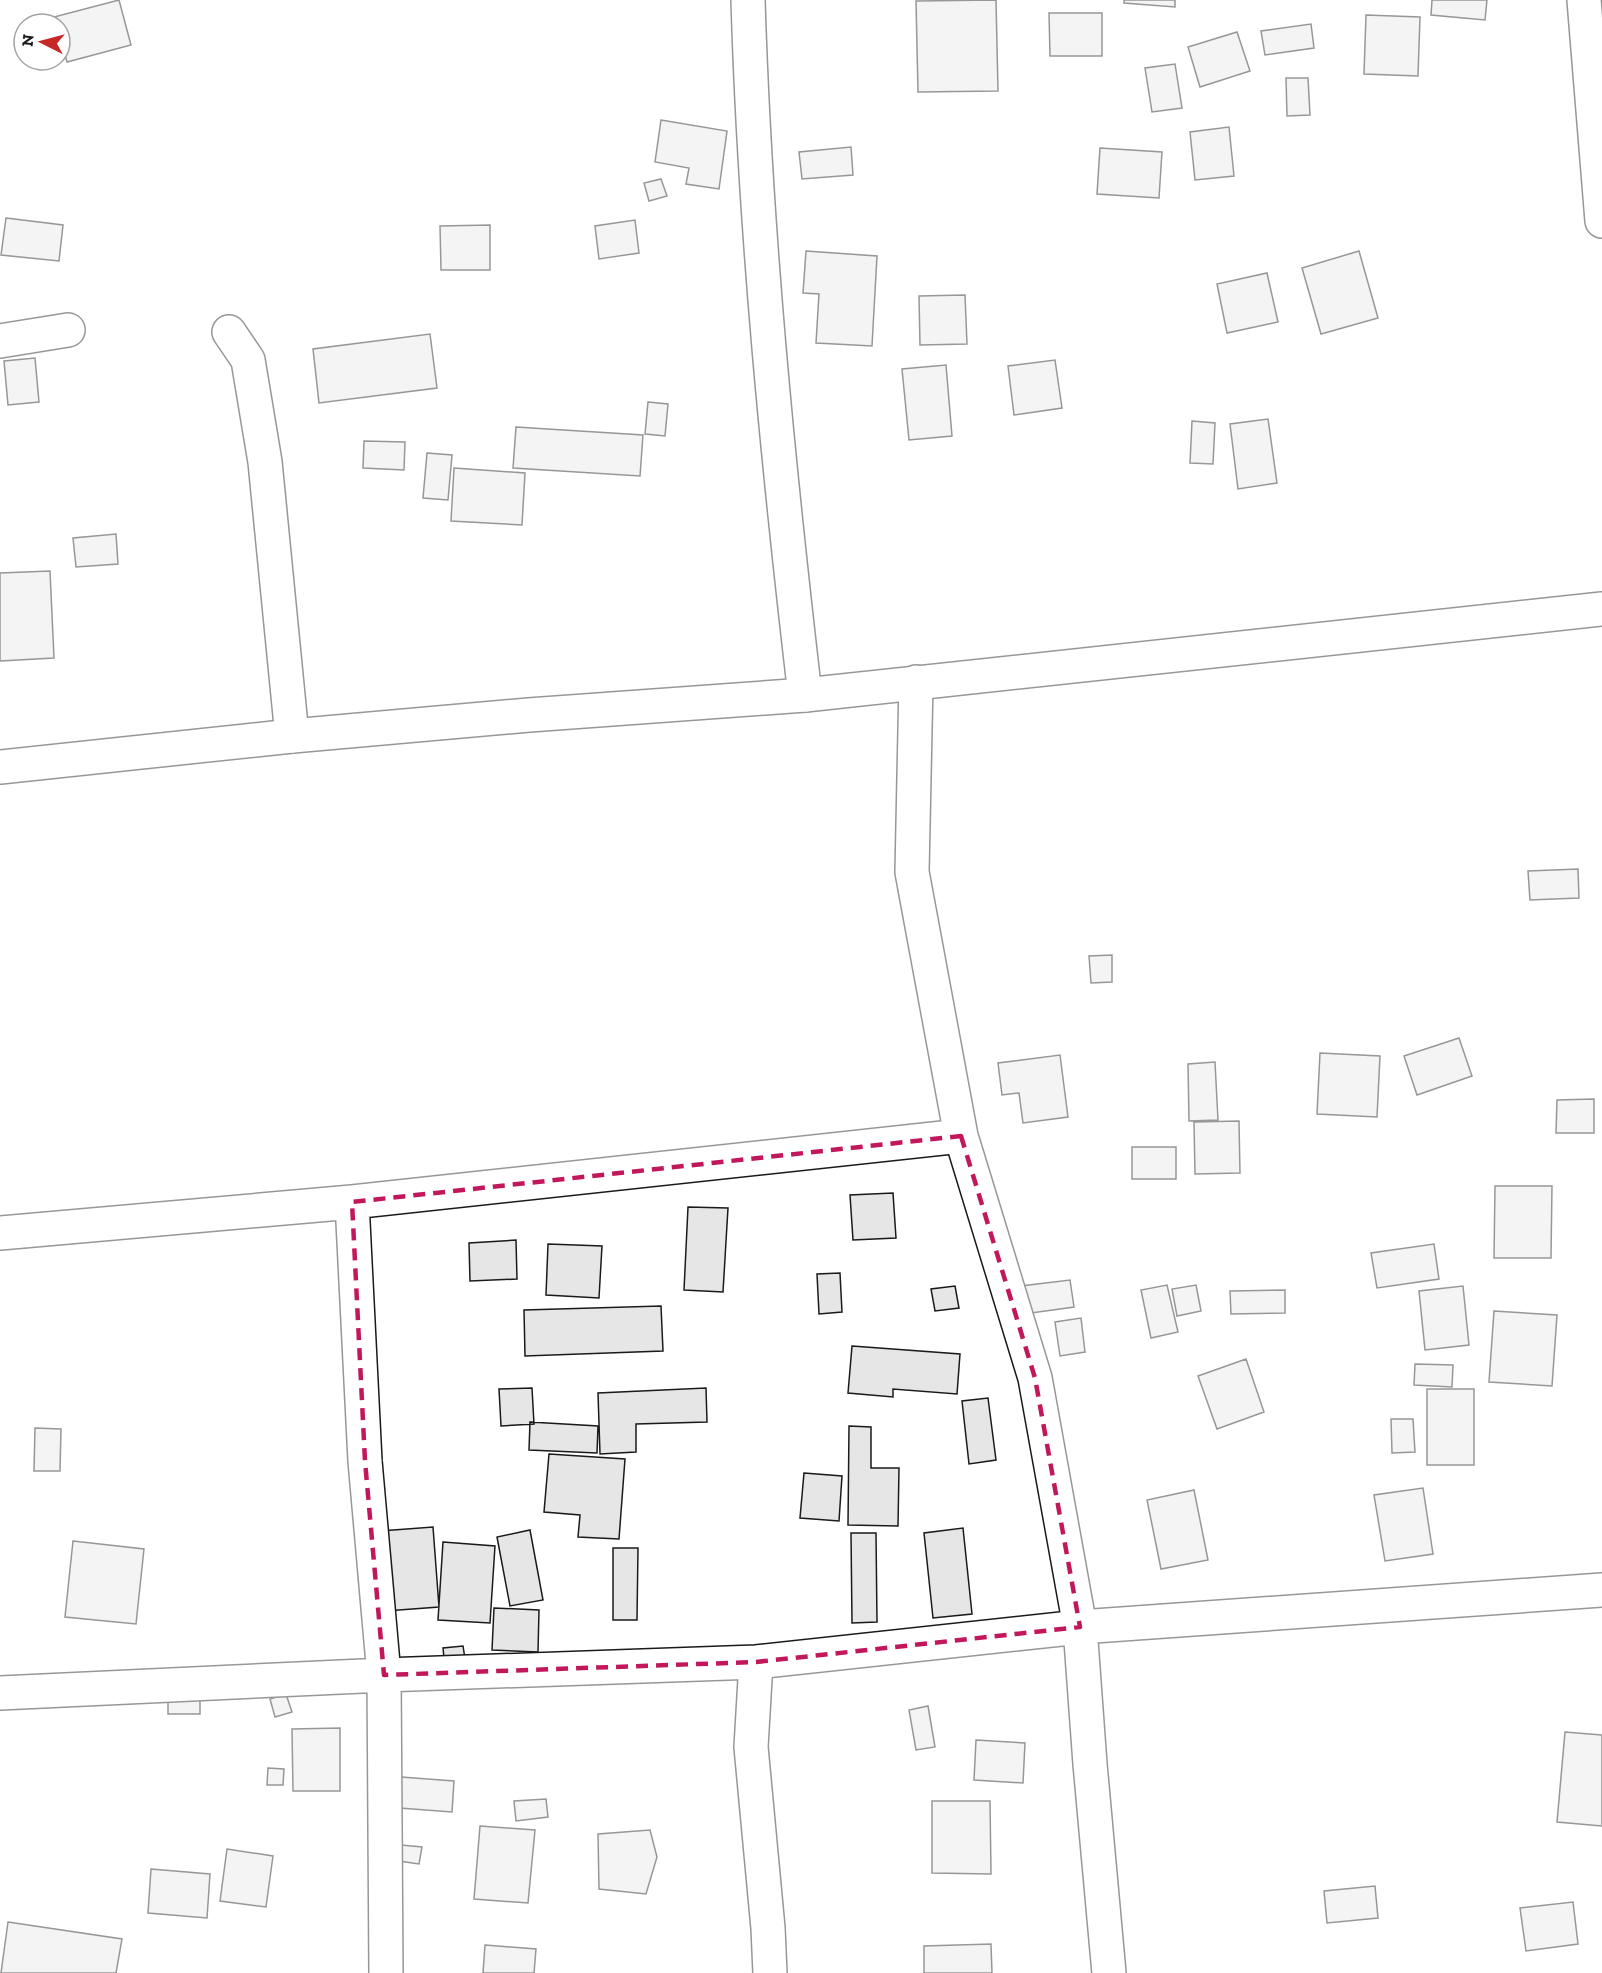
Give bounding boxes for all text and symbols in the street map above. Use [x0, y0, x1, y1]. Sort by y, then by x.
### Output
north arrow [12, 12, 72, 72]
text: N [17, 33, 38, 48]

